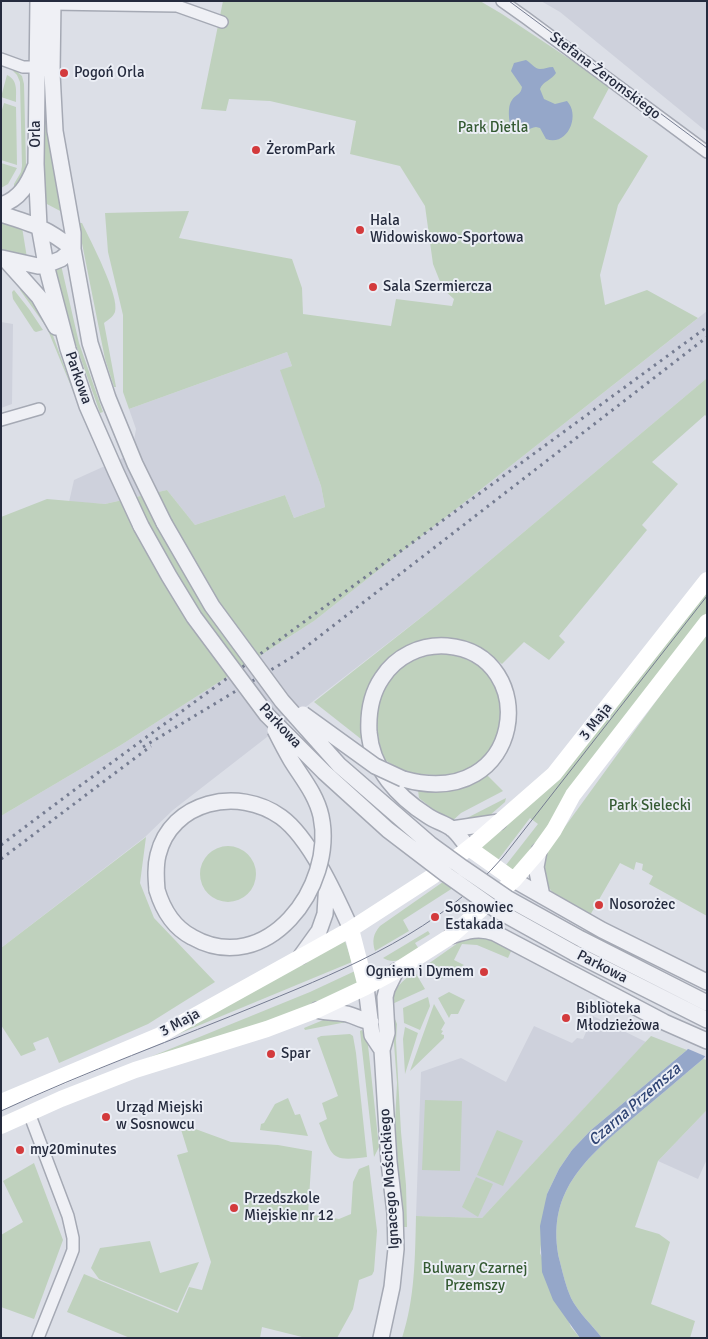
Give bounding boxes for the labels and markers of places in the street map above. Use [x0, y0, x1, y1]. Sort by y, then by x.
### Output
place label: Pogoń Orla [74, 64, 145, 82]
marker: Pogoń Orla [58, 67, 70, 79]
place label: ŻeromPark [266, 141, 335, 159]
marker: ŻeromPark [250, 144, 262, 156]
place label: Hala Widowiskowo-Sportowa [370, 212, 524, 247]
marker: Hala Widowiskowo-Sportowa [354, 224, 366, 236]
place label: Sala Szermiercza [383, 278, 492, 296]
marker: Sala Szermiercza [367, 281, 379, 293]
place label: Nosorożec [609, 896, 675, 914]
place label: Sosnowiec Estakada [445, 899, 513, 934]
marker: Nosorożec [593, 899, 605, 911]
marker: Sosnowiec Estakada [429, 911, 441, 923]
place label: Ogniem i Dymem [366, 963, 474, 981]
marker: Ogniem i Dymem [478, 966, 490, 978]
place label: Biblioteka Młodzieżowa [576, 1000, 660, 1035]
marker: Biblioteka Młodzieżowa [560, 1012, 572, 1024]
place label: Spar [281, 1045, 310, 1063]
marker: Spar [265, 1048, 277, 1060]
place label: Urząd Miejski w Sosnowcu [116, 1099, 203, 1134]
marker: Urząd Miejski w Sosnowcu [100, 1111, 112, 1123]
place label: my20minutes [30, 1141, 117, 1159]
marker: my20minutes [14, 1144, 26, 1156]
place label: Przedszkole Miejskie nr 12 [244, 1190, 334, 1225]
marker: Przedszkole Miejskie nr 12 [228, 1202, 240, 1214]

